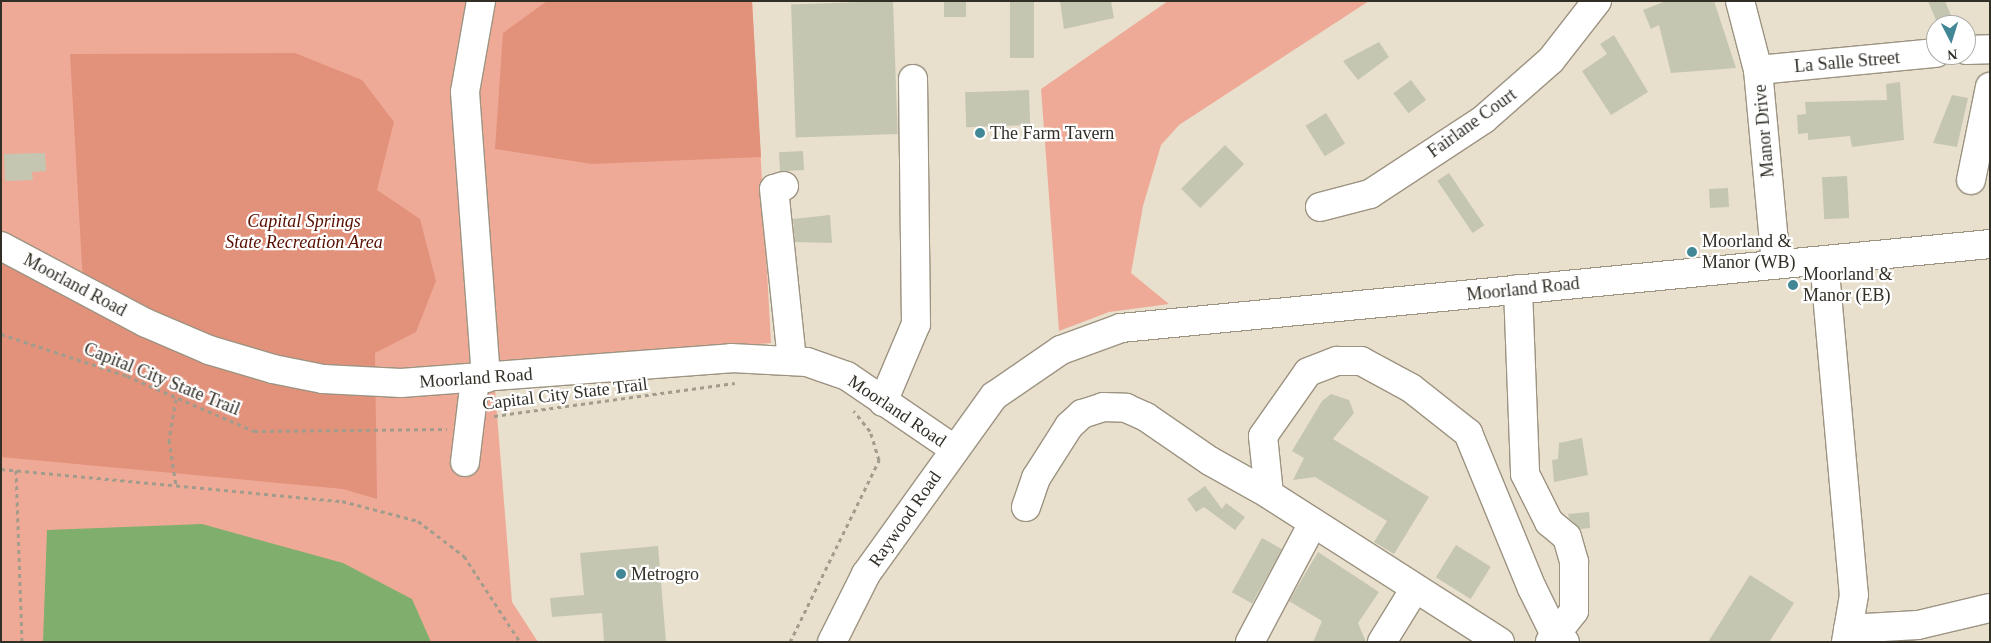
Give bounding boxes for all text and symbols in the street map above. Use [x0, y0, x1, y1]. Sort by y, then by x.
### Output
north arrow [1926, 15, 1976, 65]
street label: La Salle Street [1793, 47, 1901, 77]
text: N [1947, 47, 1958, 62]
street label: Fairlane Court [1423, 84, 1521, 162]
street label: Manor Drive [1749, 84, 1779, 178]
place label: The Farm Tavern [990, 122, 1115, 144]
marker: The Farm Tavern [974, 127, 986, 139]
park label: Capital Springs State Recreation Area [225, 211, 383, 253]
place label: Moorland & Manor (WB) [1702, 231, 1795, 274]
marker: Moorland & Manor (WB) [1686, 246, 1698, 258]
street label: Moorland Road [20, 249, 130, 321]
place label: Moorland & Manor (EB) [1803, 264, 1892, 306]
street label: Moorland Road [1465, 272, 1581, 306]
marker: Moorland & Manor (EB) [1787, 279, 1799, 291]
street label: Capital City State Trail [81, 338, 243, 420]
street label: Moorland Road [419, 363, 533, 393]
street label: Moorland Road [844, 370, 950, 452]
street label: Capital City State Trail [481, 373, 649, 415]
street label: Raywood Road [864, 467, 946, 571]
place label: Metrogro [631, 563, 699, 585]
marker: Metrogro [615, 568, 627, 580]

